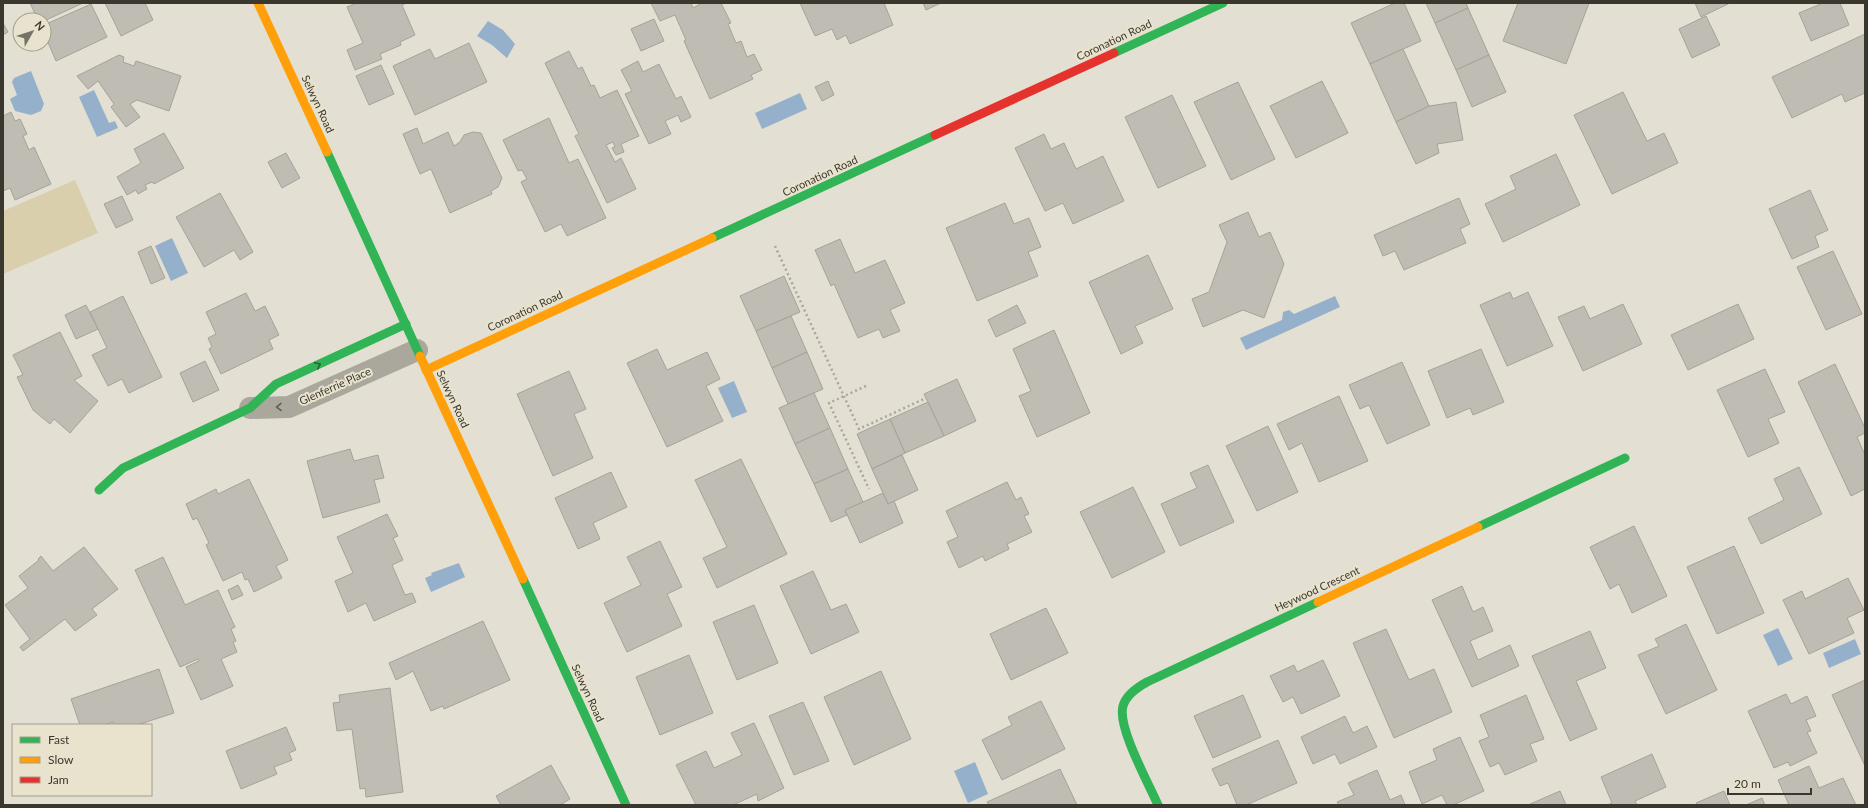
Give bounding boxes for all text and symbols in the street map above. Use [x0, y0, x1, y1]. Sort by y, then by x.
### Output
north arrow [12, 12, 52, 52]
street label: Coronation Road [1074, 16, 1153, 63]
text: N [32, 18, 48, 33]
street label: Selwyn Road [299, 73, 337, 135]
street label: Coronation Road [780, 152, 859, 199]
street label: Coronation Road [485, 287, 564, 334]
one-way arrow [313, 362, 321, 370]
street label: Glenferrie Place [297, 364, 373, 407]
street label: Selwyn Road [434, 368, 472, 430]
one-way arrow [276, 403, 282, 411]
street label: Heywood Crescent [1272, 563, 1361, 614]
street label: Selwyn Road [569, 662, 607, 724]
legend [12, 724, 152, 796]
text: Fast [48, 732, 70, 747]
text: Slow [48, 752, 74, 767]
scale bar [1728, 770, 1811, 796]
text: Jam [48, 772, 69, 787]
text: 20 m [1734, 776, 1761, 791]

